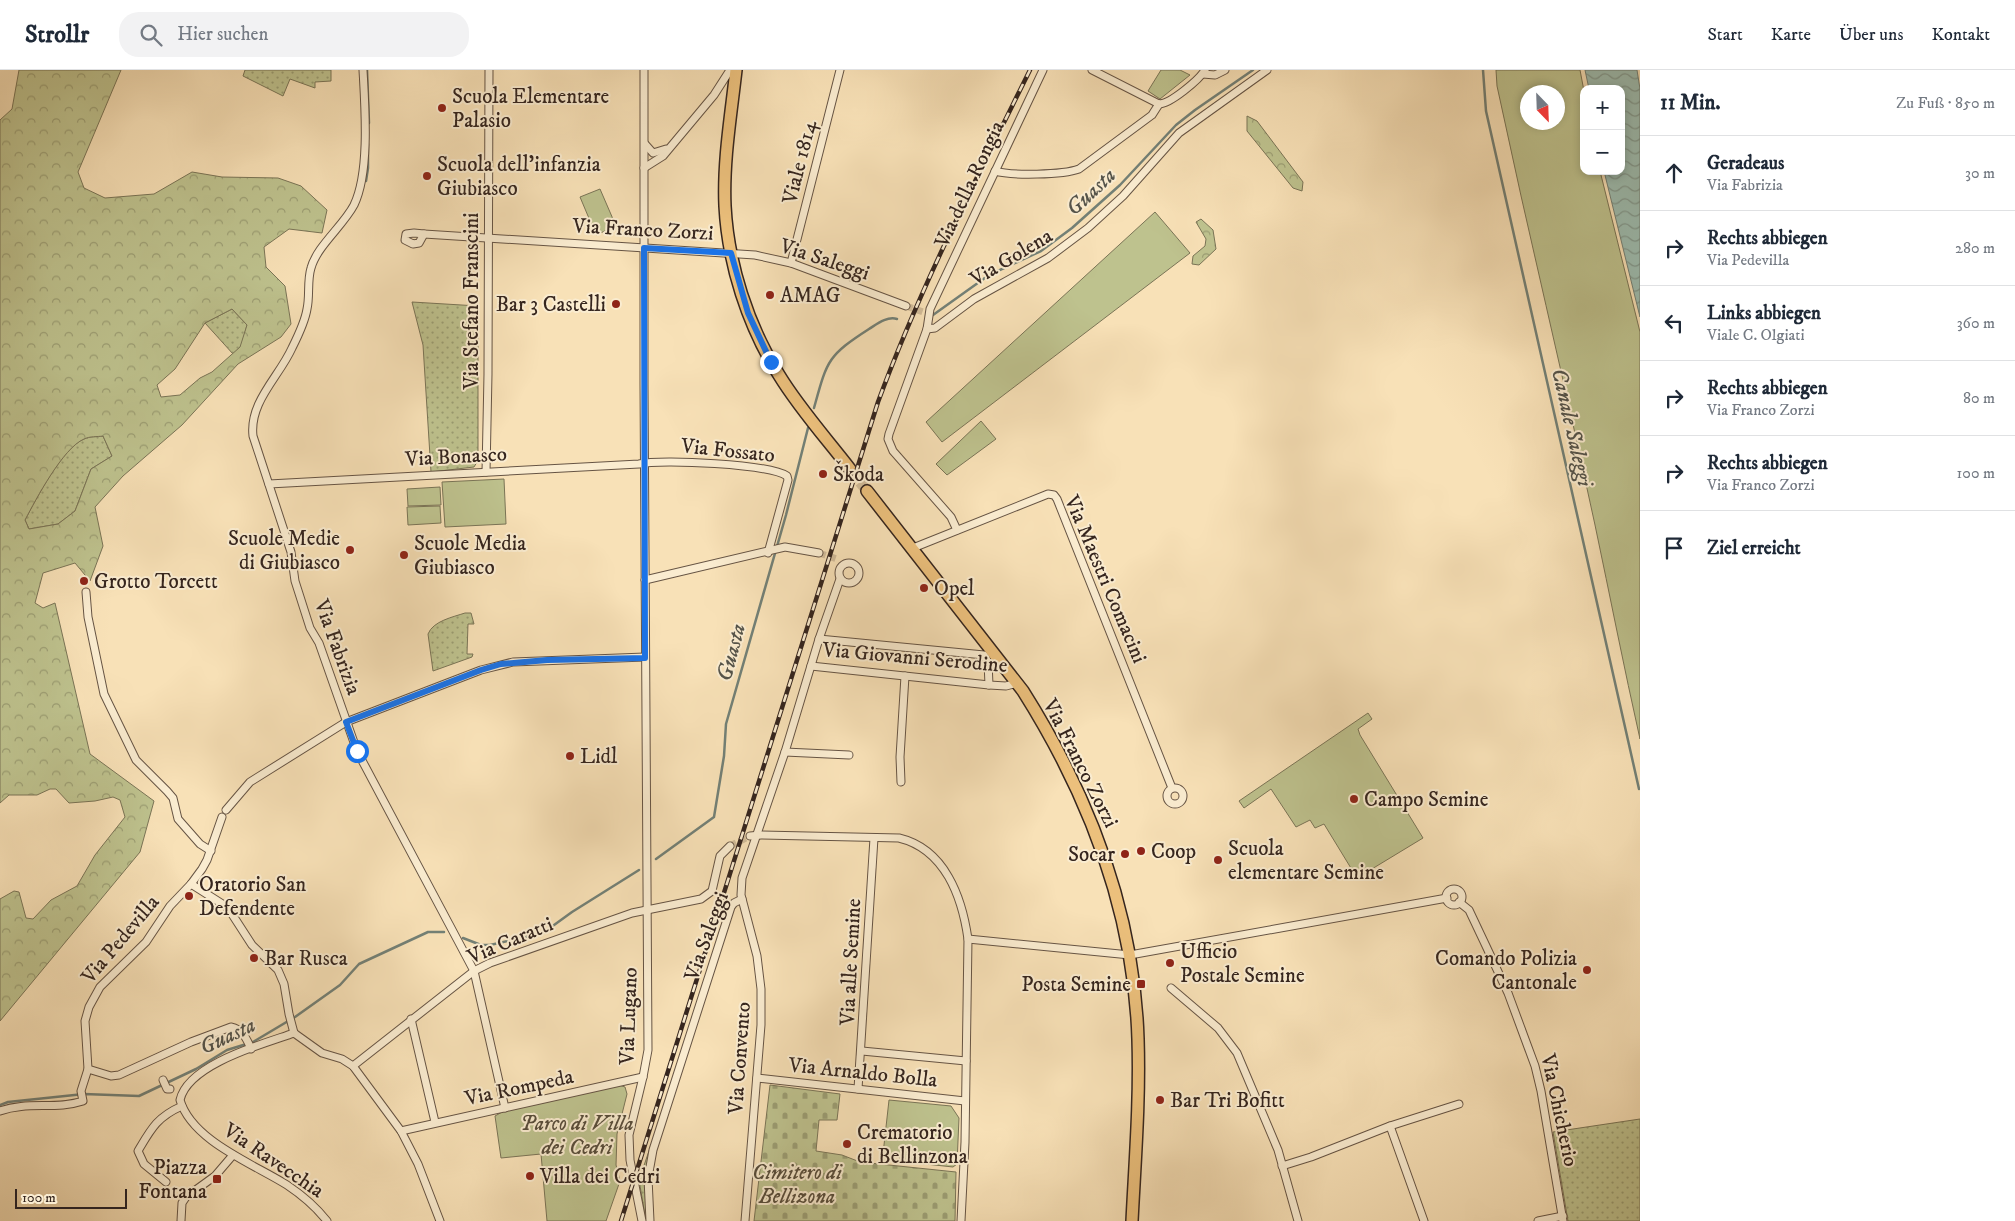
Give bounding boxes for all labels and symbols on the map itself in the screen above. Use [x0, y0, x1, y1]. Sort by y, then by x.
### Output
place label: Scuola Elementare Palasio [452, 84, 610, 134]
north arrow [1520, 85, 1565, 130]
marker: Scuola Elementare Palasio [436, 102, 448, 114]
street label: Viale 1814 [777, 117, 823, 208]
street label: Via della Rongia [929, 117, 1011, 253]
place label: Scuola dell'infanzia Giubiasco [437, 152, 601, 202]
water label: Guasta [1060, 162, 1122, 222]
marker: Scuola dell'infanzia Giubiasco [421, 170, 433, 182]
street label: Via Stefano Franscini [459, 212, 485, 391]
street label: Via Franco Zorzi [571, 213, 714, 247]
street label: Via Golena [965, 223, 1058, 293]
street label: Via Saleggi [776, 233, 873, 287]
place label: AMAG [780, 283, 841, 309]
marker: AMAG [764, 289, 776, 301]
place label: Bar 3 Castelli [496, 292, 606, 318]
marker: Bar 3 Castelli [610, 298, 622, 310]
route end [760, 351, 783, 374]
water label: Canale Saleggi [1545, 366, 1599, 490]
street label: Via Fossato [679, 433, 776, 469]
street label: Via Bonasco [404, 441, 507, 473]
place label: Škoda [833, 460, 884, 488]
marker: Škoda [817, 468, 829, 480]
street label: Via Maestri Comacini [1058, 491, 1152, 667]
place label: Scuole Medie di Giubiasco [228, 526, 340, 576]
place label: Scuole Media Giubiasco [414, 531, 526, 581]
marker: Scuole Medie di Giubiasco [344, 544, 356, 556]
marker: Scuole Media Giubiasco [398, 549, 410, 561]
place label: Grotto Torcett [94, 569, 218, 595]
marker: Grotto Torcett [78, 575, 90, 587]
place label: Opel [934, 576, 975, 602]
marker: Opel [918, 582, 930, 594]
street label: Via Fabrizia [307, 595, 366, 699]
water label: Guasta [711, 621, 752, 684]
street label: Via Giovanni Serodine [820, 637, 1009, 679]
street label: Via Franco Zorzi [1036, 694, 1124, 832]
route start [346, 740, 369, 763]
place label: Lidl [580, 744, 618, 770]
marker: Lidl [564, 750, 576, 762]
place label: Campo Semine [1364, 787, 1489, 813]
marker: Campo Semine [1348, 793, 1360, 805]
place label: Scuola elementare Semine [1228, 836, 1384, 886]
place label: Coop [1151, 839, 1196, 865]
place label: Socar [1068, 842, 1115, 868]
marker: Coop [1135, 845, 1147, 857]
marker: Socar [1119, 848, 1131, 860]
marker: Scuola elementare Semine [1212, 854, 1224, 866]
place label: Oratorio San Defendente [199, 872, 306, 922]
street label: Via Saleggi [679, 888, 735, 985]
street label: Via Pedevilla [75, 890, 165, 990]
marker: Oratorio San Defendente [183, 890, 195, 902]
street label: Via alle Semine [835, 898, 867, 1027]
street label: Via Caratti [463, 911, 557, 971]
place label: Ufficio Postale Semine [1180, 939, 1305, 989]
place label: Bar Rusca [264, 946, 348, 972]
place label: Comando Polizia Cantonale [1435, 946, 1577, 996]
marker: Bar Rusca [248, 952, 260, 964]
marker: Ufficio Postale Semine [1164, 957, 1176, 969]
marker: Comando Polizia Cantonale [1581, 964, 1593, 976]
street label: Via Lugano [614, 967, 644, 1066]
place label: Posta Semine [1021, 972, 1131, 998]
marker: Posta Semine [1135, 978, 1147, 990]
street label: Via Convento [723, 1001, 757, 1116]
water label: Guasta [195, 1012, 260, 1061]
street label: Via Chicherio [1534, 1051, 1584, 1169]
street label: Via Arnaldo Bolla [786, 1052, 939, 1094]
street label: Via Rompeda [461, 1064, 576, 1112]
place label: Bar Tri Bofitt [1170, 1088, 1285, 1114]
marker: Bar Tri Bofitt [1154, 1094, 1166, 1106]
park label: Parco di Villa dei Cedri [520, 1111, 634, 1161]
street label: Via Ravecchia [217, 1117, 329, 1204]
place label: Crematorio di Bellinzona [857, 1120, 968, 1170]
marker: Crematorio di Bellinzona [841, 1138, 853, 1150]
place label: Piazza Fontana [138, 1155, 207, 1205]
park label: Cimitero di Bellizona [752, 1160, 843, 1210]
place label: Villa dei Cedri [539, 1164, 660, 1190]
marker: Villa dei Cedri [524, 1170, 536, 1182]
marker: Piazza Fontana [211, 1173, 223, 1185]
scale bar [15, 1186, 128, 1209]

